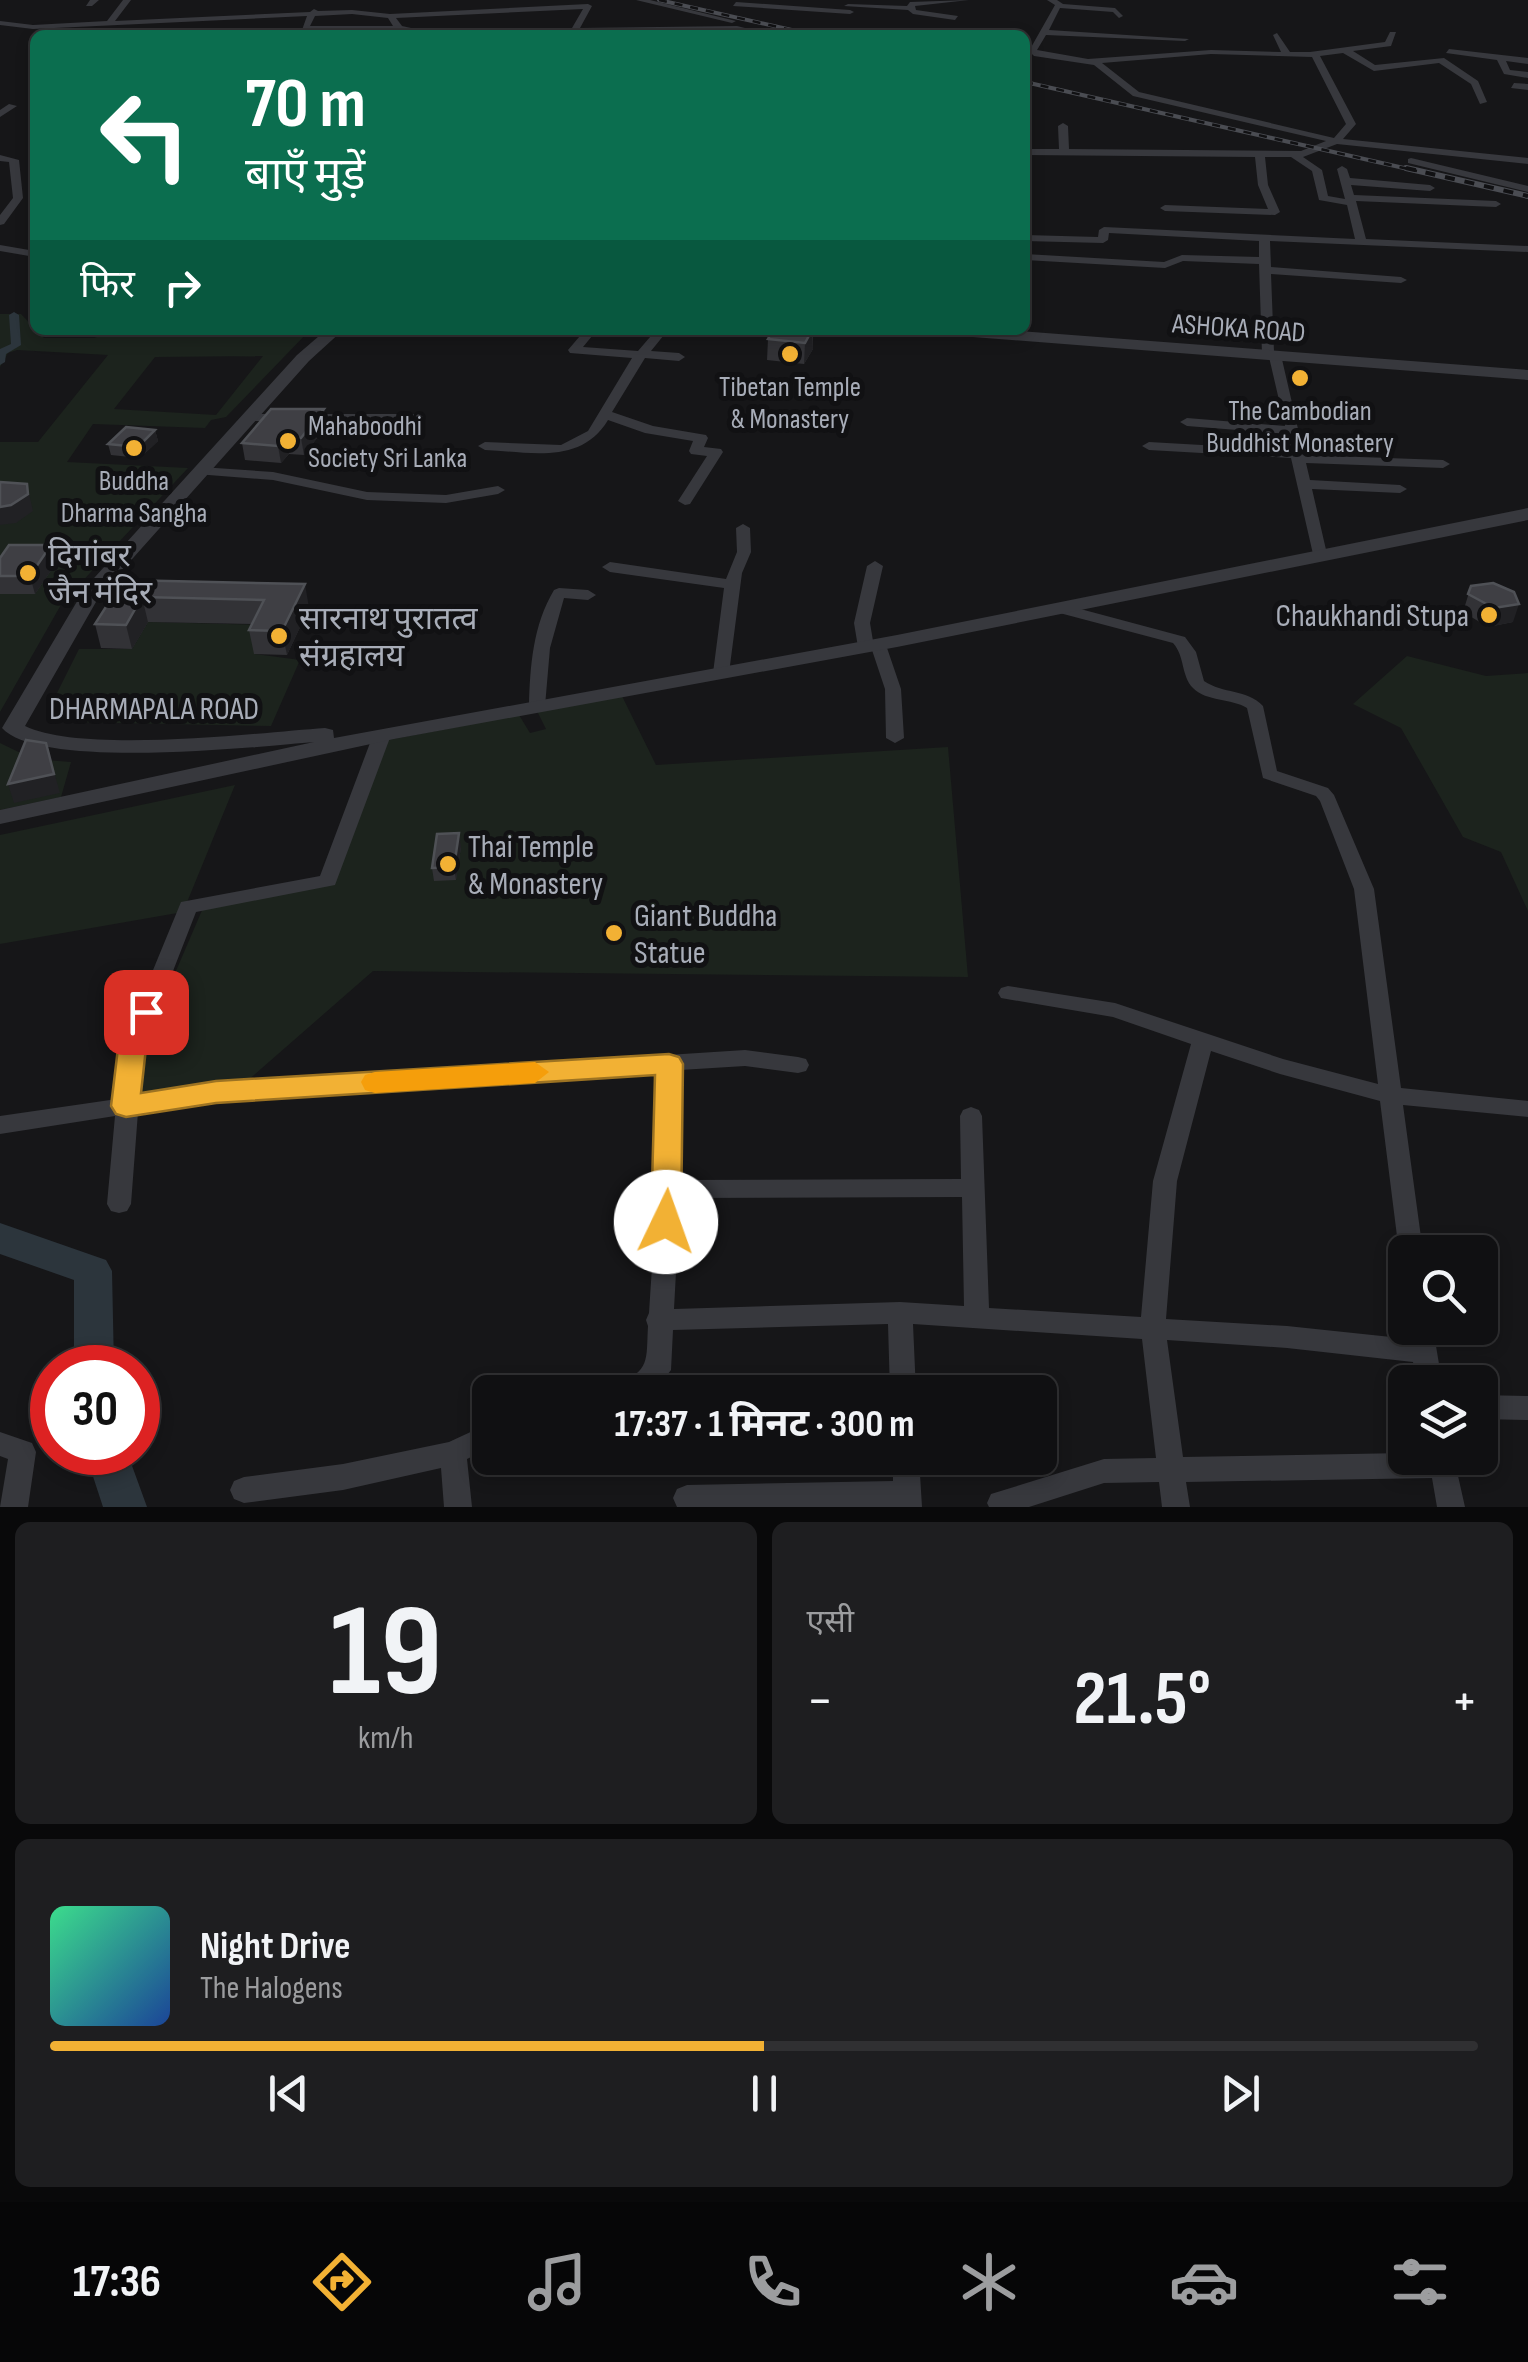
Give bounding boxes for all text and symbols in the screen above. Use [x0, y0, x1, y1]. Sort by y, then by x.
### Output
text: 70 m [245, 63, 366, 147]
icon: left [80, 70, 210, 200]
text: बाएँ मुड़ें [245, 148, 365, 203]
icon: right [155, 260, 210, 315]
text: फिर [80, 263, 135, 308]
street label: ASHOKA ROAD [1170, 307, 1307, 350]
marker: Tibetan Temple & Monastery [779, 343, 801, 365]
marker: The Cambodian Buddhist Monastery [1289, 367, 1311, 389]
place label: Tibetan Temple & Monastery [719, 371, 861, 436]
place label: The Cambodian Buddhist Monastery [1206, 395, 1394, 460]
place label: Mahaboodhi Society Sri Lanka [308, 410, 467, 475]
marker: Mahaboodhi Society Sri Lanka [277, 430, 299, 452]
marker: Buddha Dharma Sangha [123, 437, 145, 459]
place label: Buddha Dharma Sangha [61, 465, 207, 530]
place label: दिगांबर जैन मंदिर [48, 537, 153, 613]
marker: दिगांबर जैन मंदिर [17, 562, 39, 584]
place label: Chaukhandi Stupa [1275, 597, 1469, 636]
place label: सारनाथ पुरातत्व संग्रहालय [299, 600, 479, 676]
marker: Chaukhandi Stupa [1478, 604, 1500, 626]
marker: सारनाथ पुरातत्व संग्रहालय [268, 625, 290, 647]
street label: DHARMAPALA ROAD [49, 690, 259, 729]
place label: Thai Temple & Monastery [468, 828, 603, 904]
marker: Thai Temple & Monastery [437, 853, 459, 875]
place label: Giant Buddha Statue [634, 897, 777, 973]
marker: Giant Buddha Statue [603, 922, 625, 944]
pin [104, 970, 189, 1055]
icon: arrive [119, 985, 174, 1040]
position arrow [614, 1170, 718, 1274]
map controls [1388, 1235, 1498, 1475]
button: search [1388, 1235, 1498, 1345]
speed limit sign: 30 [30, 1345, 160, 1475]
button: layers [1388, 1365, 1498, 1475]
text: 17:37 · 1 मिनट · 300 m [615, 1402, 914, 1447]
text: 19 [329, 1576, 442, 1732]
text: एसी [807, 1603, 854, 1642]
text: 21.5° [1073, 1655, 1211, 1746]
text: − [807, 1668, 833, 1735]
text: + [1451, 1668, 1478, 1735]
text: km/h [358, 1719, 413, 1758]
text: Night Drive [200, 1924, 351, 1969]
text: The Halogens [200, 1969, 343, 2008]
icon: previous [261, 2066, 316, 2121]
icon: pause [737, 2066, 792, 2121]
icon: next [1213, 2066, 1268, 2121]
icon: directions [307, 2247, 377, 2317]
icon: music [522, 2247, 592, 2317]
icon: phone [738, 2247, 808, 2317]
icon: climate [954, 2247, 1024, 2317]
icon: car [1169, 2247, 1239, 2317]
icon: filters [1385, 2247, 1455, 2317]
text: 17:36 [73, 2255, 161, 2310]

